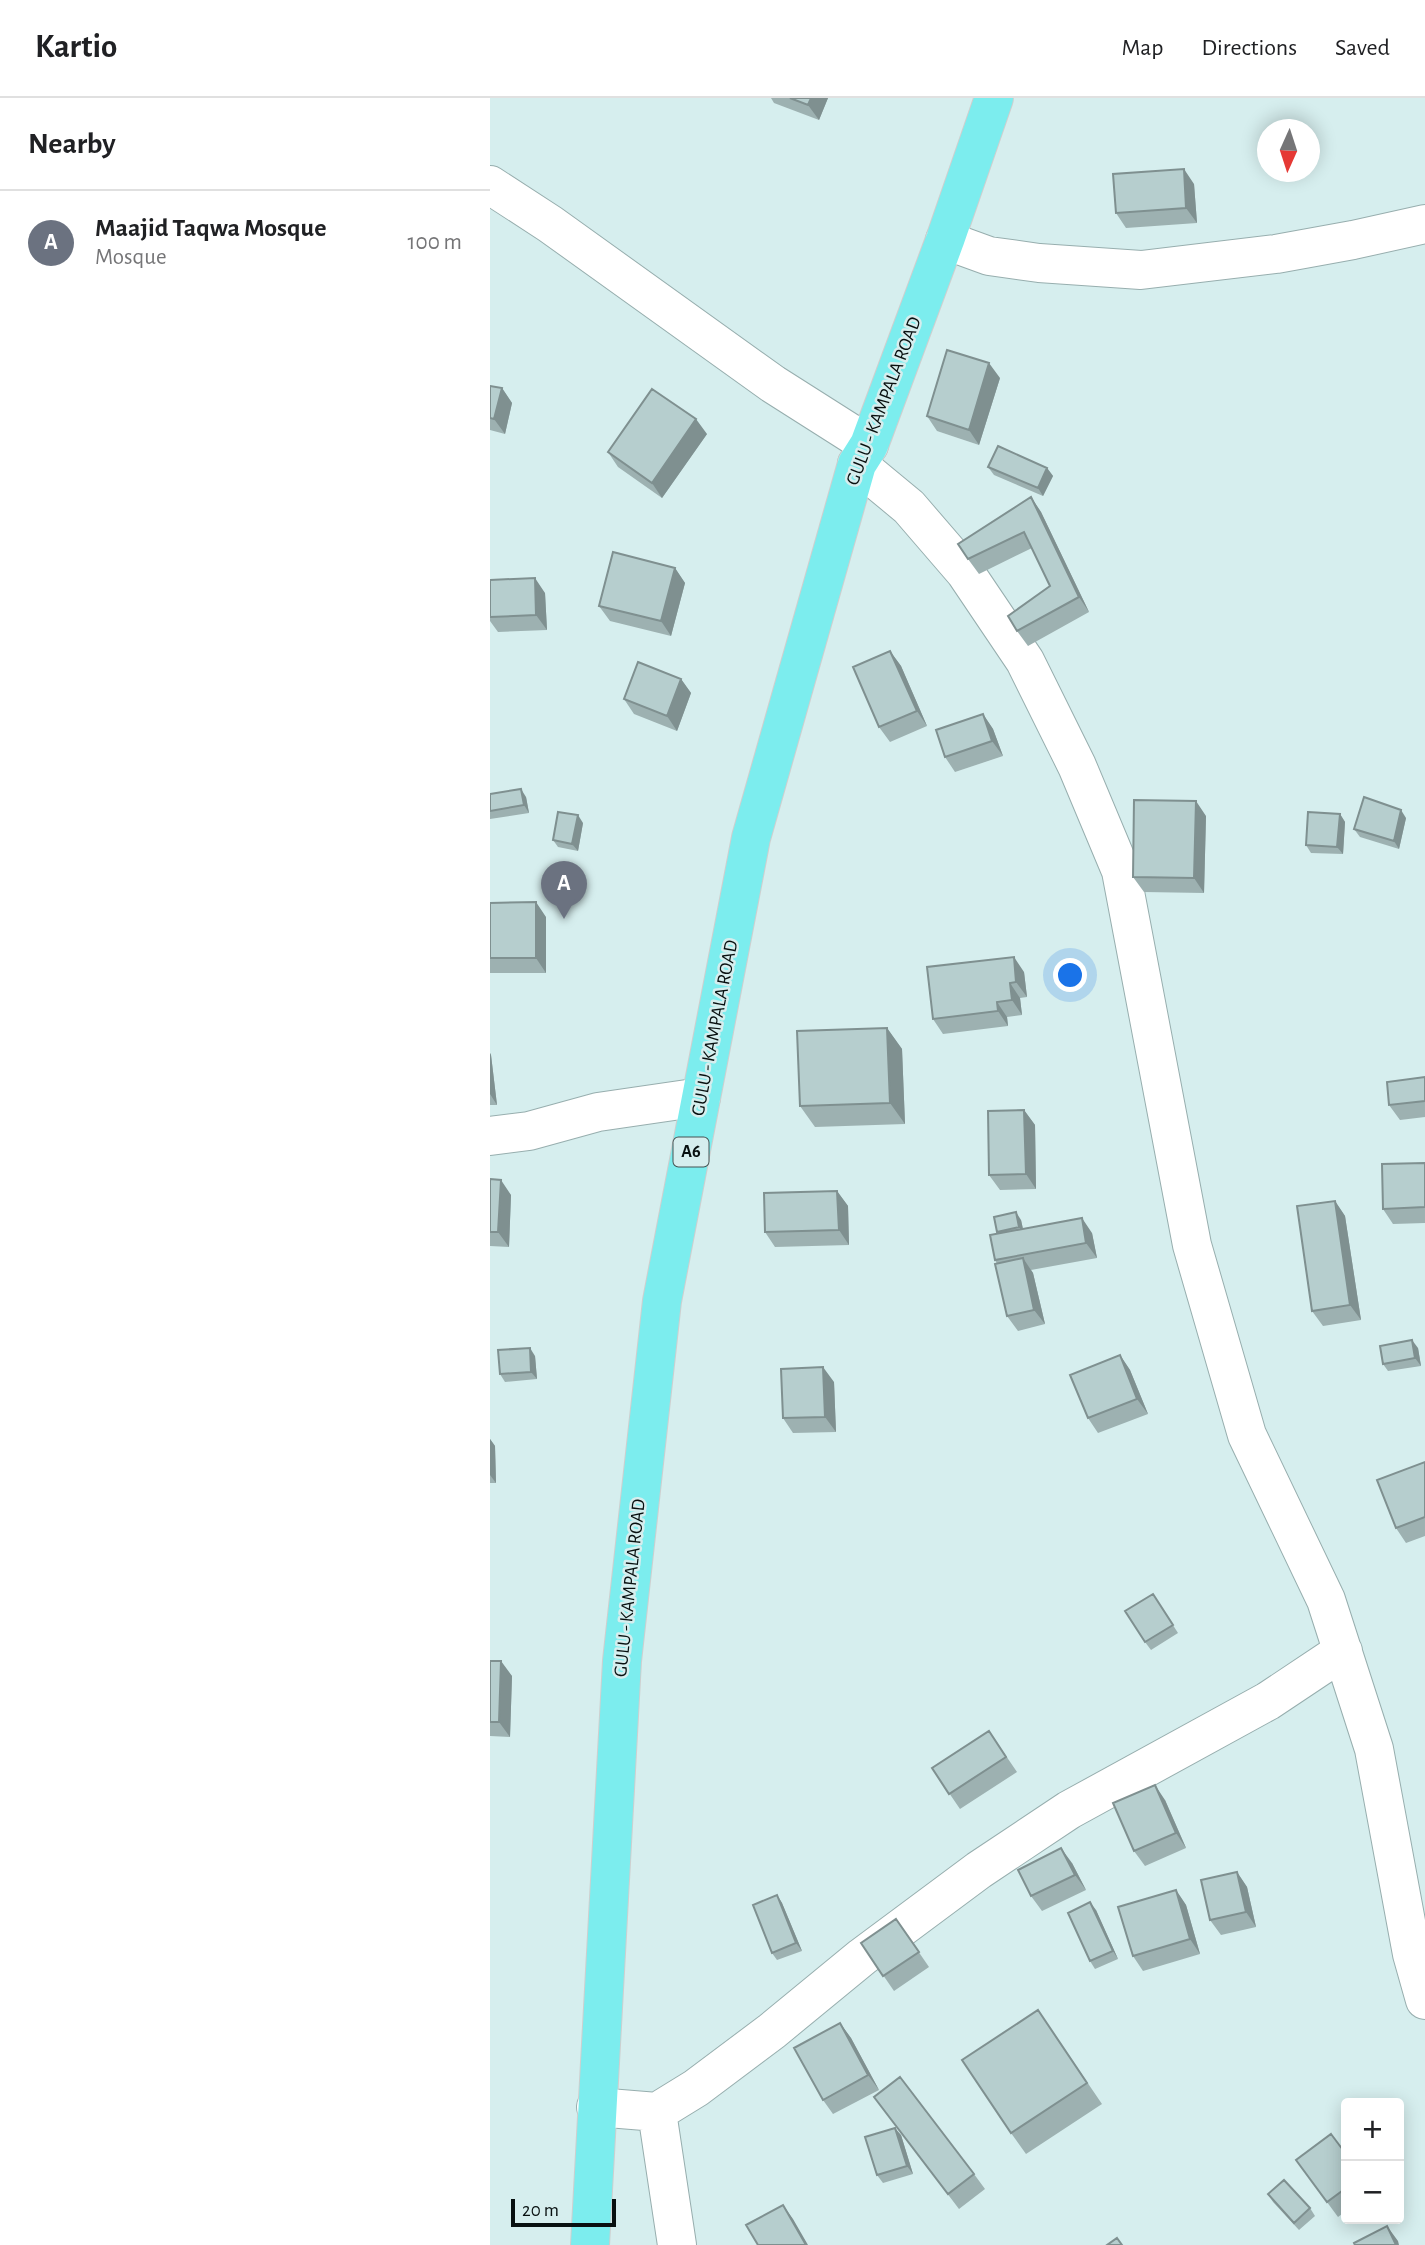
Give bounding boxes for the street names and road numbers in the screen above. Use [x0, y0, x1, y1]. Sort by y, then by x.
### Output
street label: GULU - KAMPALA ROAD [843, 314, 925, 488]
street label: GULU - KAMPALA ROAD [689, 938, 741, 1118]
road number: A6 [674, 1138, 708, 1167]
street label: GULU - KAMPALA ROAD [611, 1498, 649, 1678]

